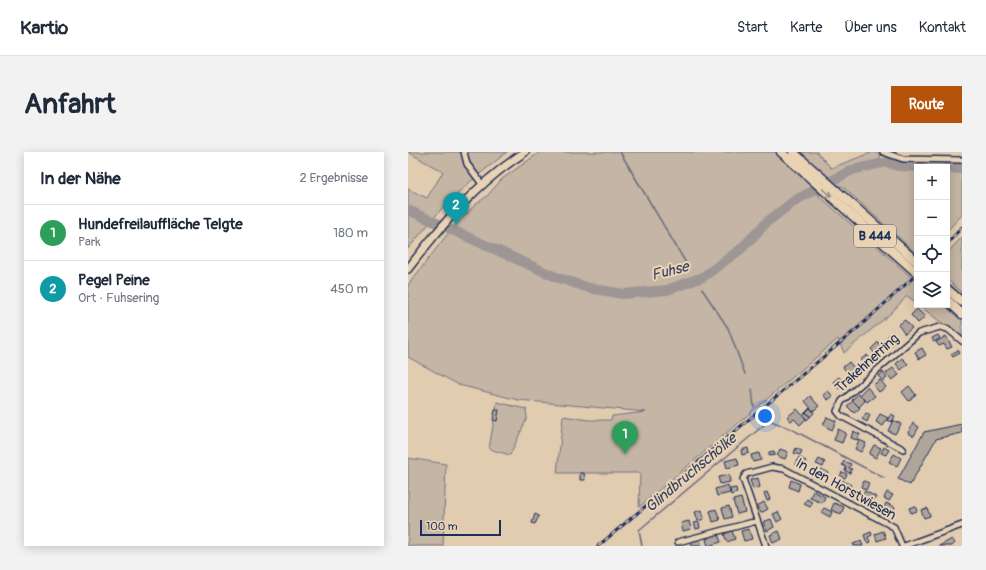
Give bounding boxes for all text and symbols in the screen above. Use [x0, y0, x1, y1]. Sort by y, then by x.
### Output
text: Kartio [20, 16, 68, 40]
text: Start [737, 19, 768, 36]
text: Karte [790, 19, 822, 36]
text: Über uns [844, 19, 897, 36]
text: Kontakt [919, 19, 966, 36]
button: Route [891, 86, 962, 123]
text: Anfahrt [24, 87, 116, 122]
map controls [914, 164, 950, 308]
button: + [914, 164, 950, 200]
text: In der Nähe [40, 168, 121, 189]
text: 2 Ergebnisse [299, 170, 368, 186]
one-way arrow [821, 188, 832, 197]
pin: 2 [443, 192, 469, 225]
button: − [914, 200, 950, 236]
text: Hundefreilauffläche Telgte [78, 215, 243, 234]
text: 1 [50, 225, 56, 241]
text: 180 m [333, 225, 368, 241]
road number: B 444 [854, 225, 896, 247]
text: Park [78, 234, 101, 250]
button: locate [914, 236, 950, 272]
water label: Fuhse [649, 257, 692, 285]
text: Pegel Peine [78, 271, 150, 290]
button: layers [914, 272, 950, 308]
text: 2 [49, 281, 57, 297]
text: 450 m [330, 281, 368, 297]
text: Ort · Fuhsering [78, 290, 159, 306]
street label: Trakehnerring [831, 330, 903, 396]
your location [755, 406, 775, 426]
pin: 1 [612, 421, 638, 454]
water label: Glindbruchschölke [641, 428, 742, 517]
street label: In den Horstwiesen [793, 454, 899, 524]
scale bar [420, 518, 501, 537]
text: 100 m [426, 520, 457, 533]

